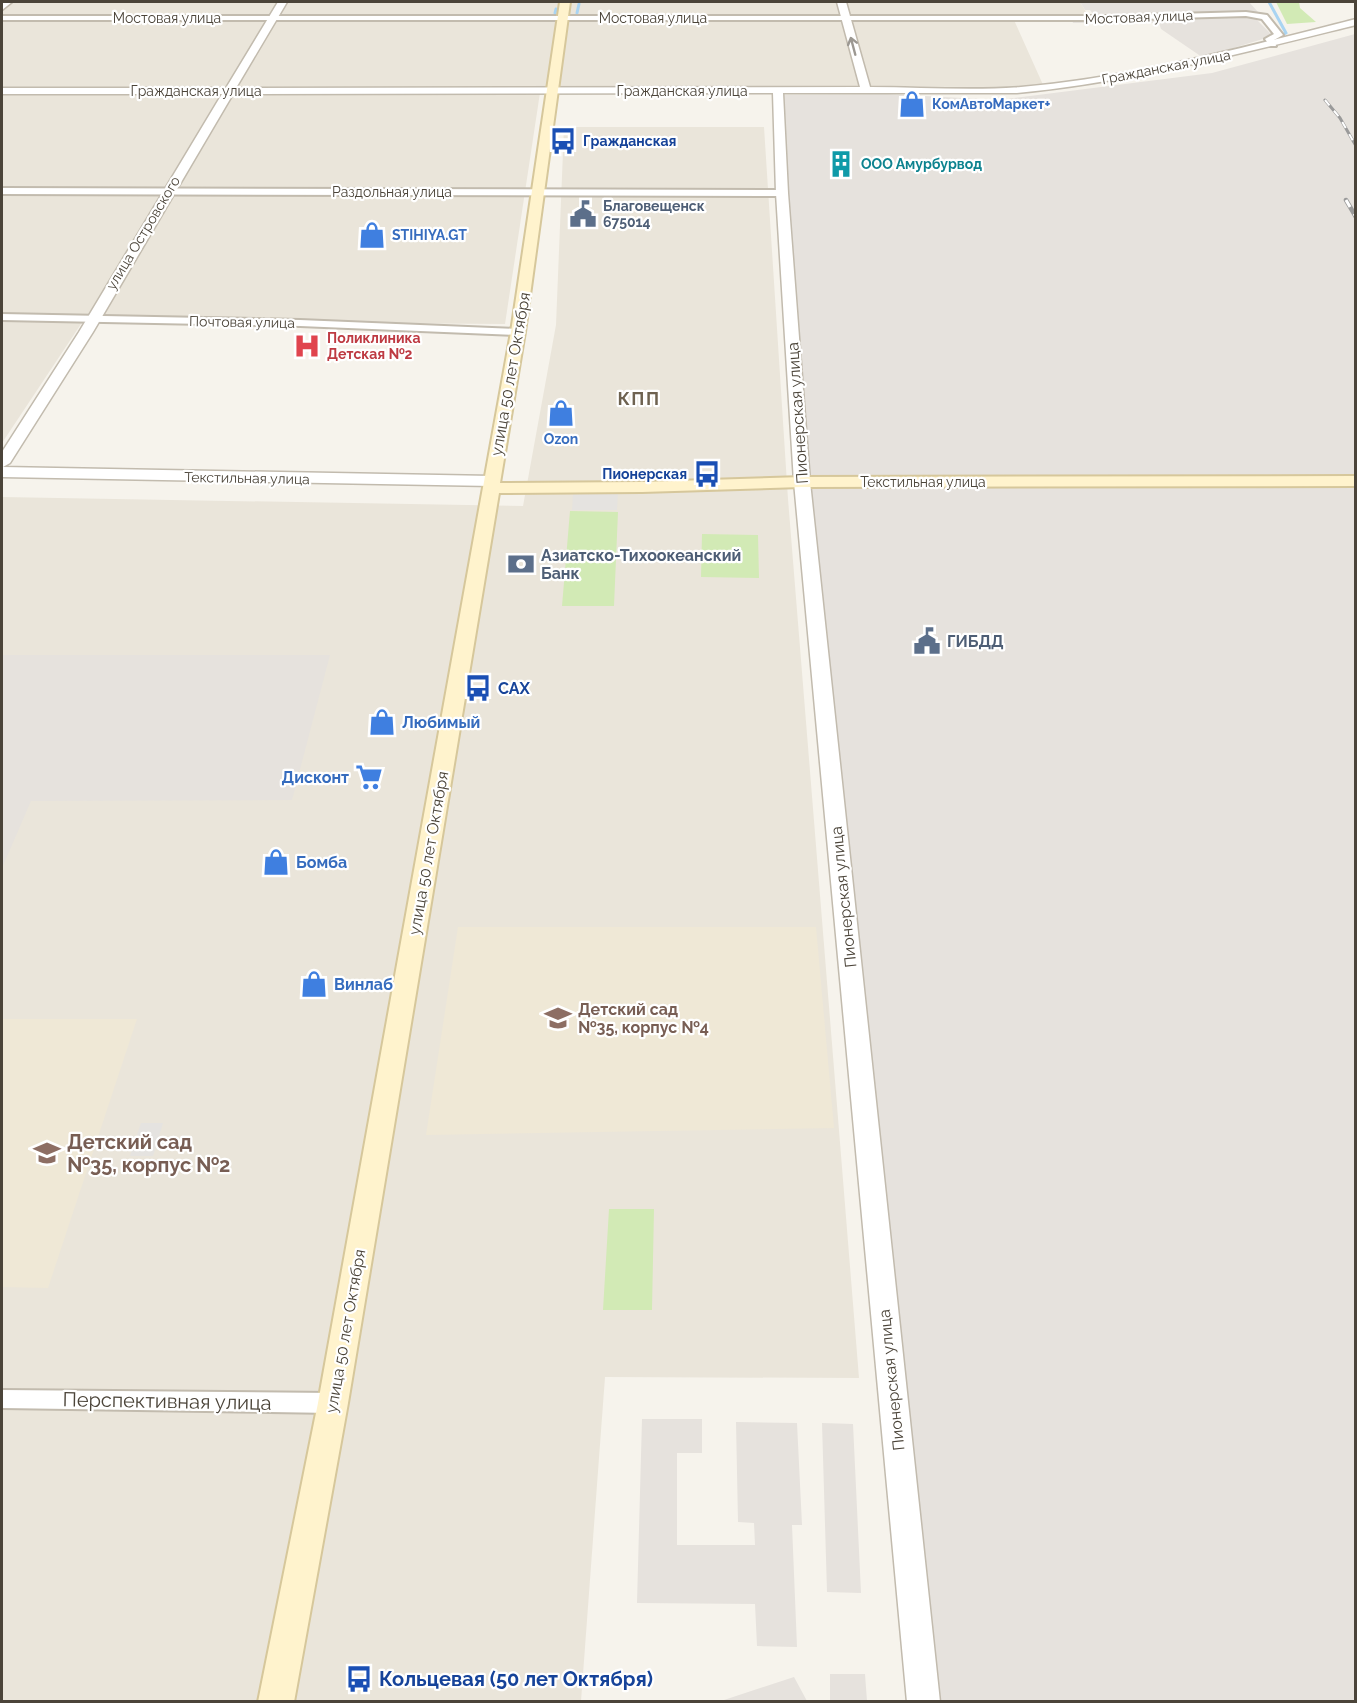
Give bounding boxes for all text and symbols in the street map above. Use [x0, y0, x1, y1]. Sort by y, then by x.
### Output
street label: Мостовая улица [1085, 7, 1193, 27]
street label: Мостовая улица [113, 10, 221, 26]
street label: Мостовая улица [599, 10, 707, 26]
one-way arrow [847, 37, 859, 56]
street label: Гражданская улица [1100, 47, 1232, 87]
street label: Гражданская улица [130, 83, 262, 99]
street label: Гражданская улица [616, 83, 748, 99]
shop icon: КомАвтоМаркет+ [897, 89, 927, 119]
place label: КомАвтоМаркет+ [932, 96, 1050, 112]
bus stop icon: Гражданская [548, 126, 578, 156]
place label: Гражданская [583, 133, 676, 149]
building icon: ООО Амурбурвод [826, 149, 856, 179]
place label: ООО Амурбурвод [861, 156, 982, 172]
street label: улица Островского [103, 173, 183, 293]
street label: Раздольная улица [332, 184, 452, 200]
place label: Благовещенск 675014 [603, 198, 705, 230]
public building icon: Благовещенск 675014 [568, 199, 598, 229]
shop icon: STIHIYA.GT [357, 220, 387, 250]
place label: STIHIYA.GT [392, 227, 467, 243]
street label: улица 50 лет Октября [487, 291, 534, 458]
street label: Почтовая улица [189, 313, 295, 331]
place label: Поликлиника Детская №2 [327, 330, 420, 362]
hospital icon: Поликлиника Детская №2 [292, 331, 322, 361]
street label: Пионерская улица [783, 341, 812, 484]
district label: КПП [617, 388, 661, 409]
shop icon: Ozon [546, 398, 576, 428]
place label: Ozon [544, 431, 578, 447]
bus stop icon: Пионерская [692, 459, 722, 489]
place label: Пионерская [602, 466, 687, 482]
street label: Текстильная улица [184, 469, 310, 487]
street label: Текстильная улица [860, 474, 986, 490]
place label: Азиатско-Тихоокеанский Банк [541, 546, 741, 583]
bank icon: Азиатско-Тихоокеанский Банк [506, 549, 536, 579]
public building icon: ГИБДД [912, 626, 942, 656]
place label: ГИБДД [947, 632, 1004, 651]
bus stop icon: САХ [463, 673, 493, 703]
place label: САХ [498, 679, 531, 698]
shop icon: Любимый [367, 707, 397, 737]
place label: Любимый [402, 713, 480, 732]
supermarket icon: Дисконт [354, 762, 384, 792]
place label: Дисконт [282, 768, 349, 787]
street label: улица 50 лет Октября [405, 770, 452, 937]
street label: Пионерская улица [827, 825, 860, 969]
shop icon: Бомба [261, 847, 291, 877]
place label: Бомба [296, 853, 347, 872]
shop icon: Винлаб [299, 969, 329, 999]
place label: Винлаб [334, 975, 393, 994]
place label: Детский сад №35, корпус №4 [578, 1000, 709, 1037]
school or university icon: Детский сад №35, корпус №4 [543, 1003, 573, 1033]
place label: Детский сад №35, корпус №2 [67, 1130, 230, 1177]
school or university icon: Детский сад №35, корпус №2 [32, 1138, 62, 1168]
street label: улица 50 лет Октября [322, 1248, 369, 1415]
street label: Пионерская улица [875, 1308, 908, 1452]
street label: Перспективная улица [62, 1387, 272, 1415]
bus stop icon: Кольцевая (50 лет Октября) [344, 1664, 374, 1694]
place label: Кольцевая (50 лет Октября) [379, 1667, 653, 1691]

